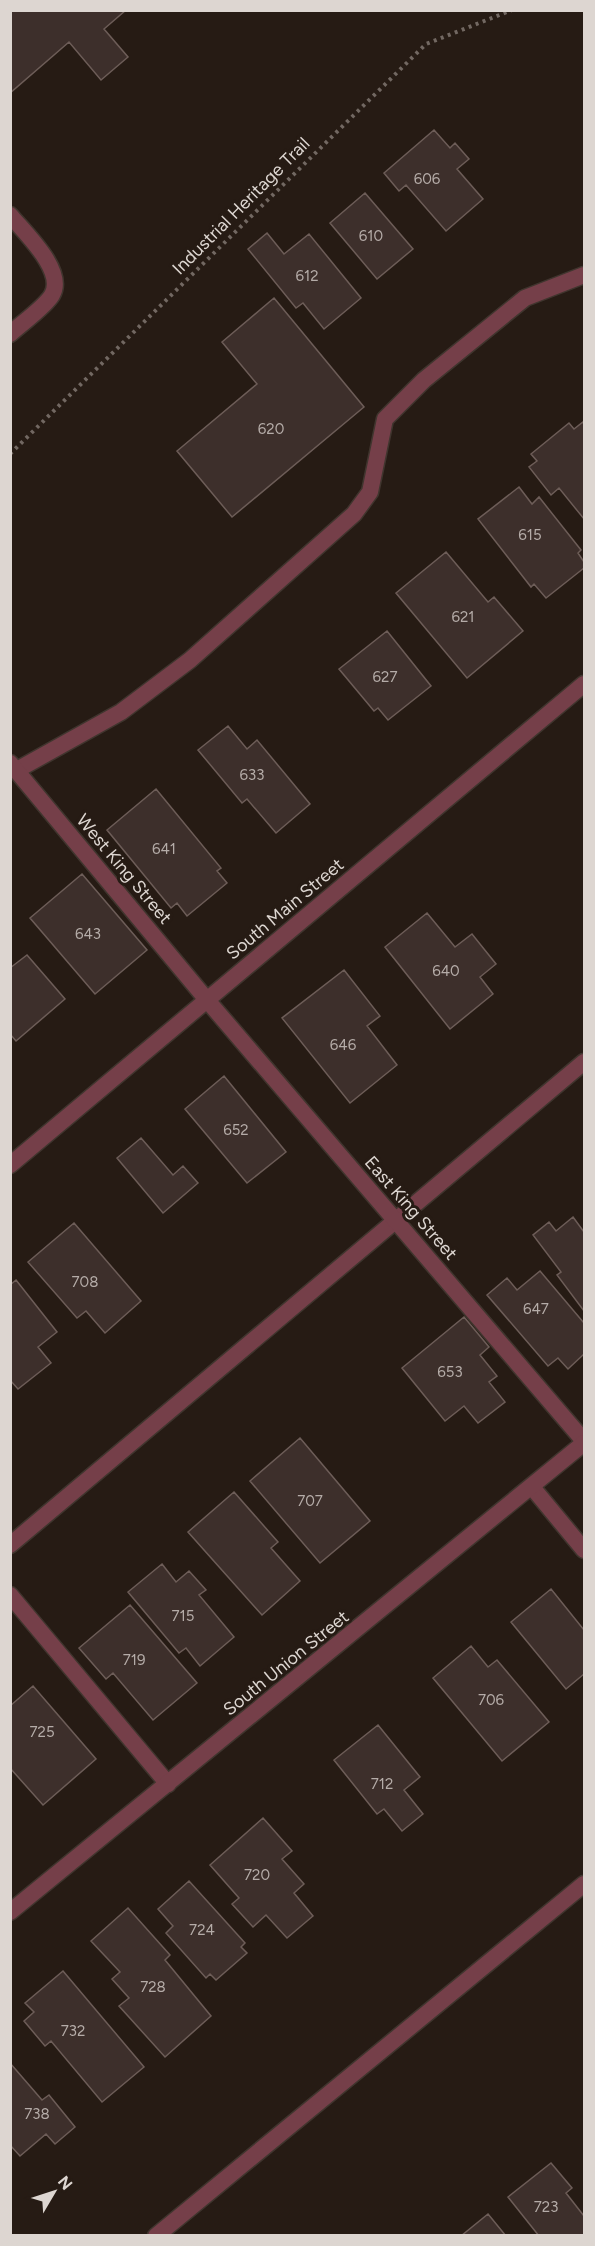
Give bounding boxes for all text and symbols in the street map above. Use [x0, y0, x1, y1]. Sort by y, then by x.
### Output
street label: Industrial Heritage Trail [168, 133, 314, 279]
house number: 606 [414, 170, 441, 188]
house number: 610 [359, 227, 383, 245]
house number: 612 [295, 267, 319, 285]
house number: 620 [258, 420, 284, 438]
house number: 615 [518, 526, 542, 544]
house number: 621 [451, 608, 475, 626]
house number: 627 [373, 668, 397, 686]
house number: 633 [240, 766, 264, 784]
street label: West King Street [72, 810, 176, 929]
house number: 641 [152, 840, 176, 858]
street label: South Main Street [222, 853, 348, 964]
house number: 643 [75, 925, 101, 943]
house number: 640 [432, 962, 460, 980]
house number: 646 [330, 1036, 357, 1054]
house number: 652 [223, 1121, 249, 1139]
street label: East King Street [360, 1152, 462, 1264]
house number: 708 [72, 1273, 98, 1291]
house number: 647 [523, 1300, 549, 1318]
house number: 653 [437, 1363, 463, 1381]
house number: 707 [297, 1492, 323, 1510]
street label: South Union Street [219, 1606, 353, 1720]
house number: 715 [172, 1607, 194, 1625]
house number: 719 [123, 1651, 145, 1669]
house number: 706 [478, 1691, 505, 1709]
house number: 725 [29, 1723, 55, 1741]
house number: 712 [371, 1775, 393, 1793]
house number: 720 [244, 1866, 270, 1884]
house number: 724 [189, 1921, 215, 1939]
house number: 728 [140, 1978, 166, 1996]
house number: 732 [61, 2022, 85, 2040]
house number: 738 [24, 2105, 50, 2123]
north arrow [24, 2162, 84, 2222]
text: N [54, 2172, 77, 2194]
house number: 723 [534, 2198, 558, 2216]

